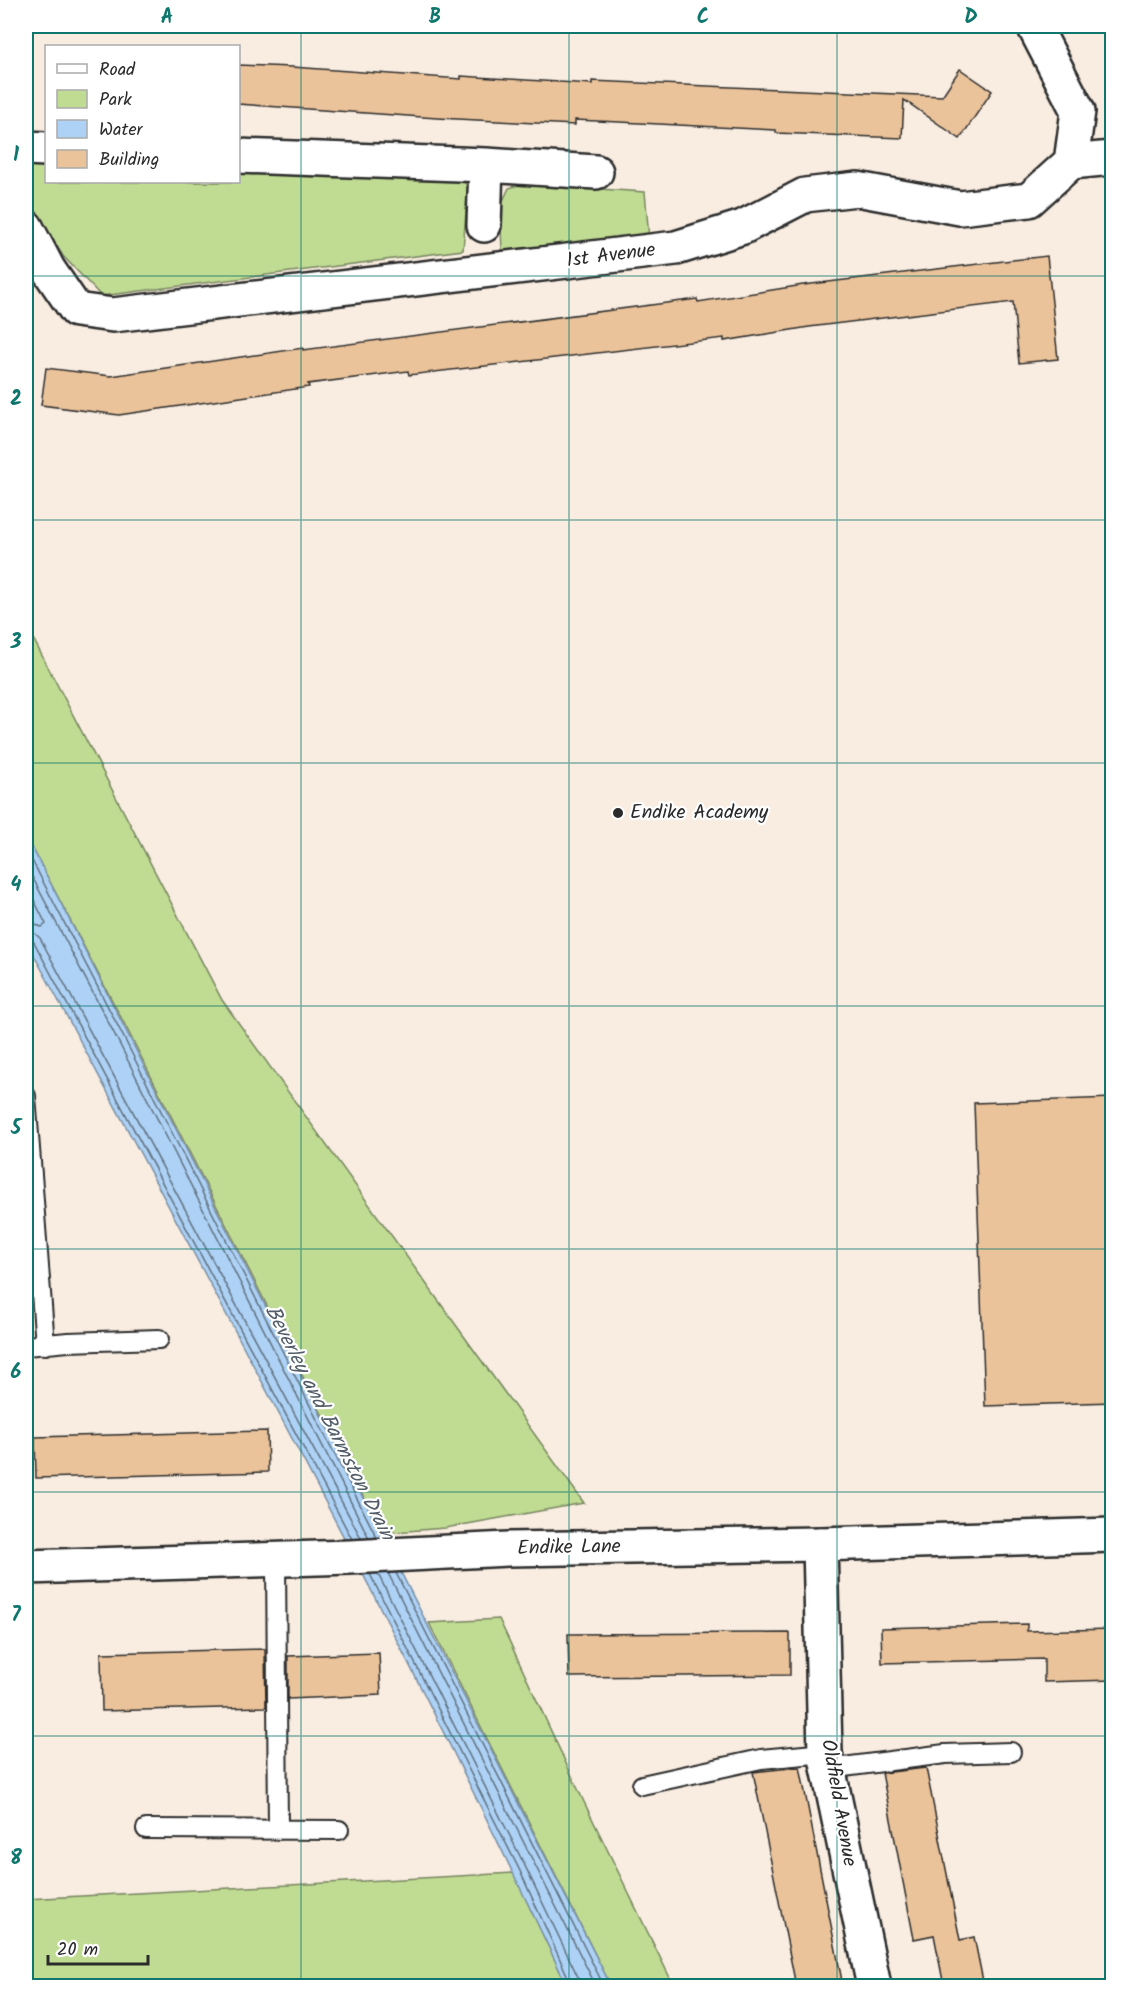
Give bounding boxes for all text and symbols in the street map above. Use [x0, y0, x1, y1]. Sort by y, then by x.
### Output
text: A [161, 2, 173, 34]
text: B [429, 2, 441, 34]
text: C [697, 2, 709, 34]
text: D [964, 2, 978, 34]
legend [45, 45, 240, 183]
text: Road [99, 56, 136, 85]
text: Park [99, 86, 132, 115]
text: Water [99, 116, 144, 145]
text: 1 [13, 140, 19, 172]
text: Building [99, 146, 159, 175]
street label: 1st Avenue [565, 235, 657, 277]
text: 2 [10, 384, 22, 416]
text: 3 [10, 627, 22, 659]
place label: Endike Academy [630, 797, 769, 829]
marker: Endike Academy [611, 806, 625, 820]
text: 4 [11, 870, 22, 902]
text: 5 [10, 1113, 23, 1145]
water label: Beverley and Barmston Drain [255, 1299, 404, 1548]
text: 6 [11, 1357, 22, 1389]
street label: Endike Lane [517, 1531, 621, 1565]
text: 7 [11, 1600, 21, 1632]
street label: Oldfield Avenue [811, 1737, 865, 1869]
text: 8 [10, 1843, 22, 1875]
scale bar [48, 1928, 148, 1966]
text: 20 m [57, 1936, 98, 1965]

